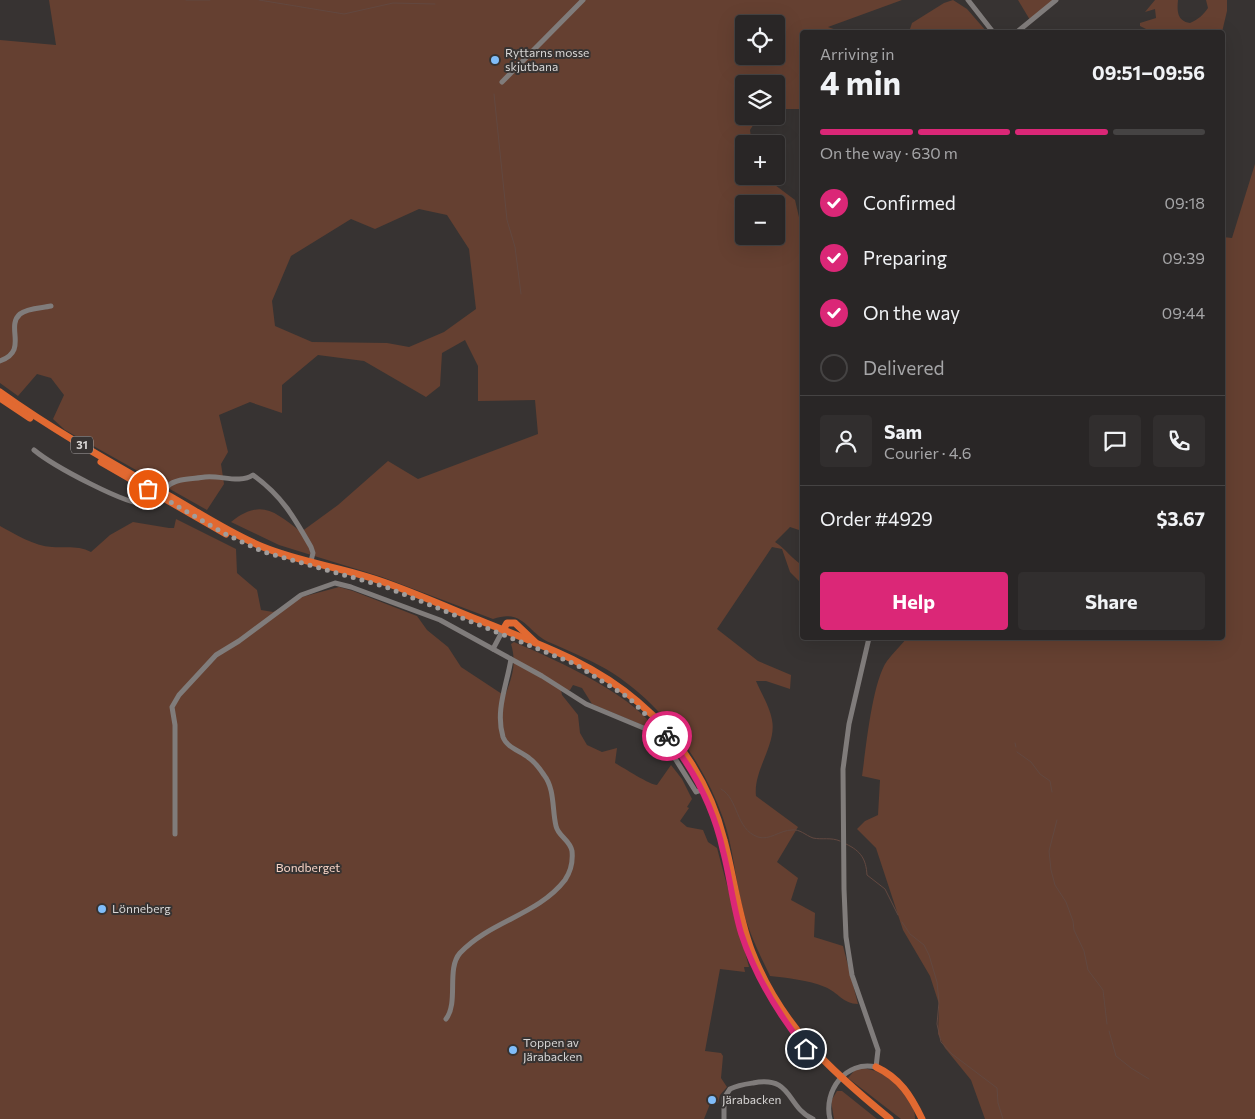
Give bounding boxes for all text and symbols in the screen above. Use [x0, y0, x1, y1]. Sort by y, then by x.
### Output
map controls [735, 15, 785, 245]
button: locate [735, 15, 785, 65]
text: Arriving in [820, 44, 894, 63]
place label: Ryttarns mosse skjutbana [505, 45, 589, 73]
marker: Ryttarns mosse skjutbana [489, 54, 501, 66]
text: 09:51–09:56 [1092, 61, 1205, 84]
text: 4 min [820, 62, 901, 102]
button: layers [735, 75, 785, 125]
button: + [735, 135, 785, 185]
text: On the way · 630 m [820, 143, 958, 162]
icon: check [820, 189, 848, 217]
text: Confirmed [863, 191, 956, 214]
text: 09:18 [1165, 193, 1205, 212]
button: − [735, 195, 785, 245]
icon: check [820, 244, 848, 272]
text: Preparing [863, 246, 947, 269]
text: 09:39 [1162, 248, 1205, 267]
icon: check [820, 299, 848, 327]
text: On the way [863, 301, 960, 324]
text: 09:44 [1162, 303, 1205, 322]
text: Delivered [863, 356, 944, 379]
button: person [820, 415, 872, 467]
button: chat [1089, 415, 1141, 467]
button: phone [1153, 415, 1205, 467]
text: Sam [884, 420, 922, 443]
road number: 31 [71, 436, 93, 454]
text: Courier · 4.6 [884, 443, 971, 462]
pin [127, 468, 169, 510]
icon: bag [134, 475, 162, 503]
text: Order #4929 [820, 507, 933, 530]
text: $3.67 [1157, 507, 1205, 530]
button: Help [820, 572, 1008, 630]
button: Share [1018, 572, 1205, 630]
courier [642, 711, 692, 761]
icon: bike [653, 722, 681, 750]
park label: Bondberget [276, 860, 340, 874]
place label: Lönneberg [112, 901, 171, 915]
marker: Lönneberg [96, 903, 108, 915]
pin [785, 1028, 827, 1070]
place label: Toppen av Järabacken [523, 1035, 582, 1064]
icon: home [792, 1035, 820, 1063]
marker: Toppen av Järabacken [507, 1044, 519, 1056]
place label: Järabacken [722, 1092, 781, 1107]
marker: Järabacken [706, 1094, 718, 1106]

